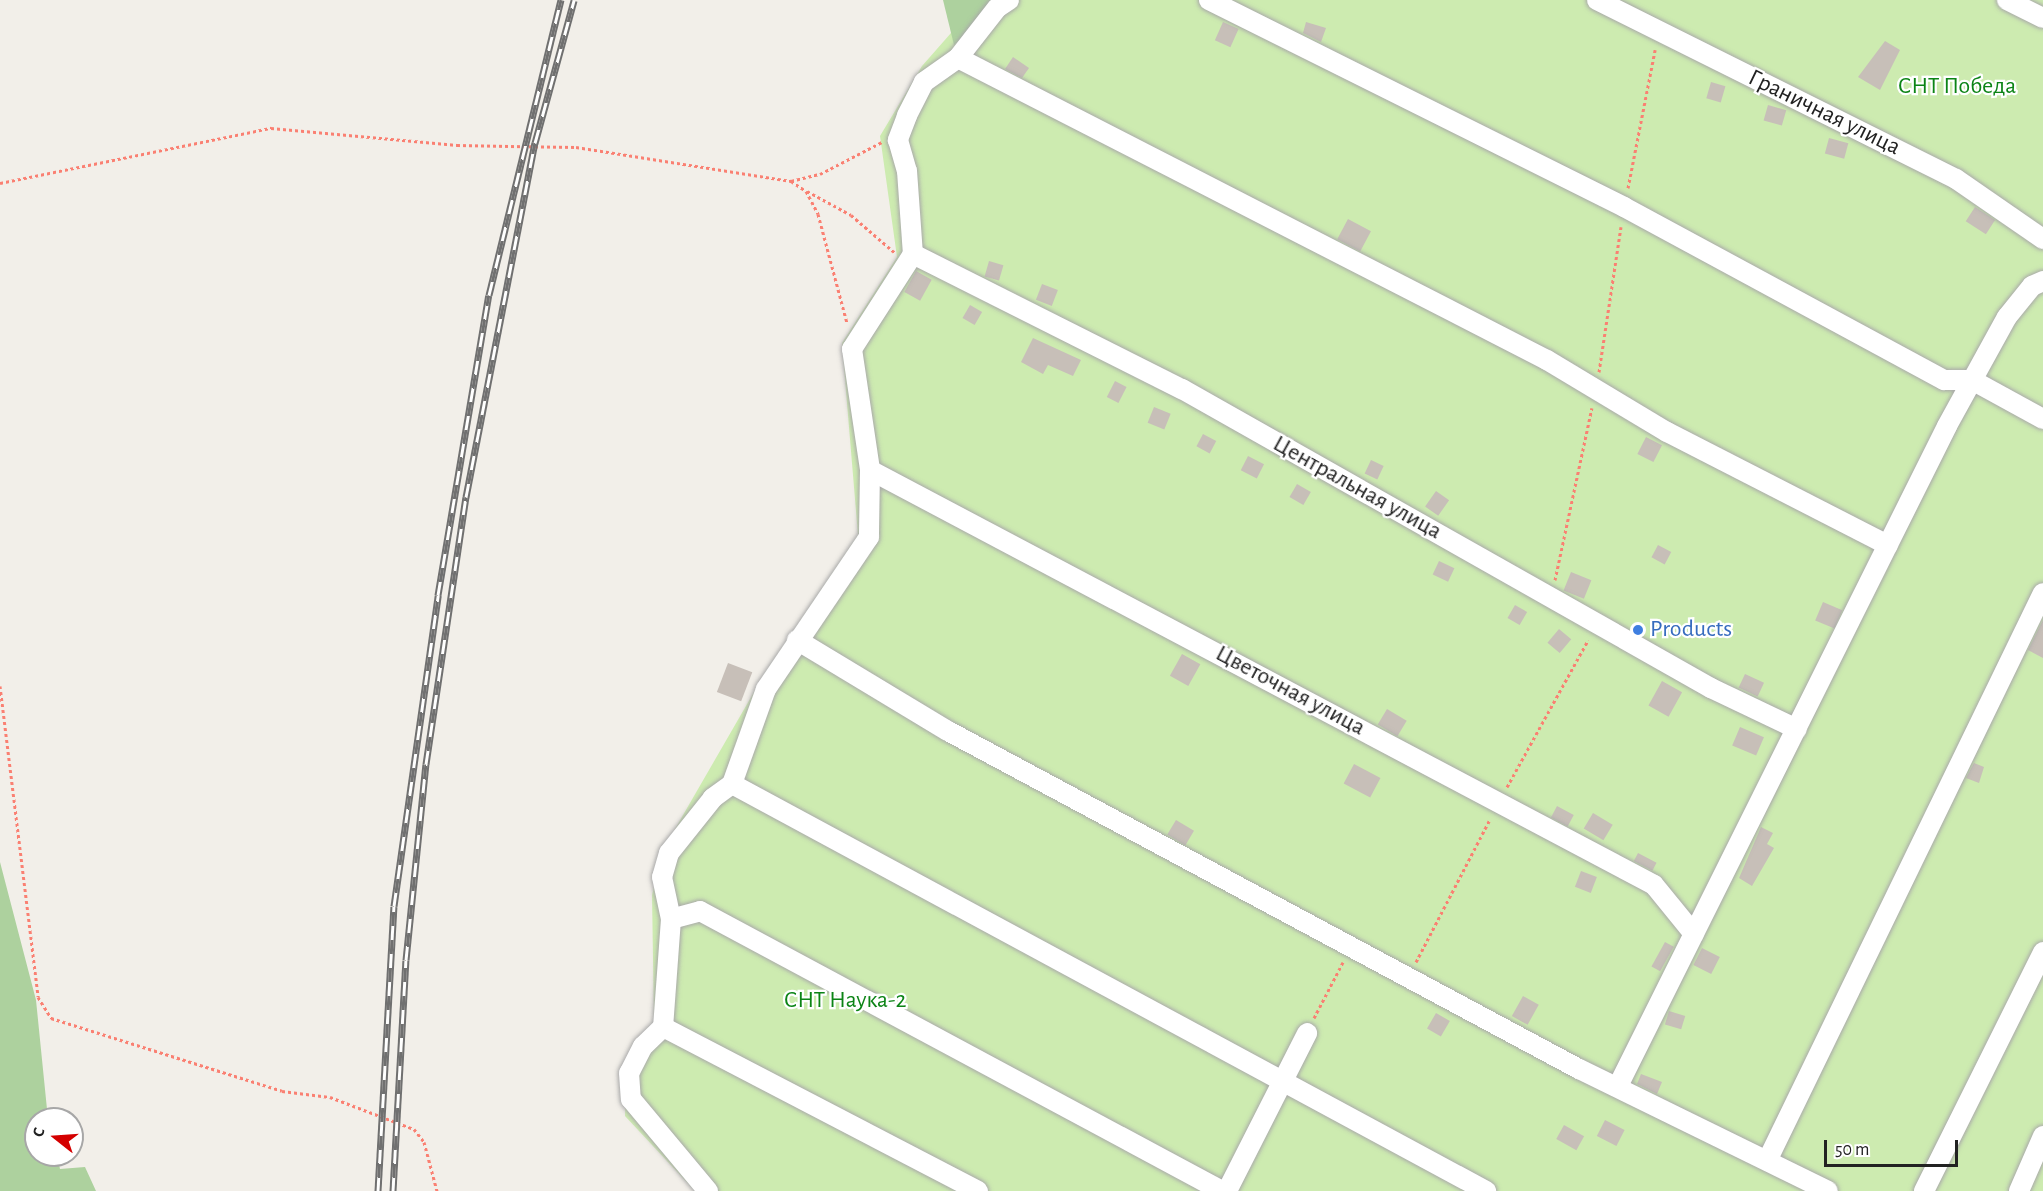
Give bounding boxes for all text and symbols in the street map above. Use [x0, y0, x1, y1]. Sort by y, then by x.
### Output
street label: Граничная улица [1743, 64, 1905, 162]
park label: СНТ Победа [1898, 73, 2016, 101]
street label: Центральная улица [1267, 430, 1447, 546]
place label: Products [1650, 616, 1732, 644]
marker: Products [1631, 623, 1645, 637]
street label: Цветочная улица [1210, 639, 1370, 743]
park label: СНТ Наука-2 [784, 987, 906, 1015]
north arrow [24, 1107, 84, 1167]
text: С [30, 1126, 48, 1139]
scale bar [1827, 1128, 1960, 1166]
text: 50 m [1835, 1141, 1869, 1159]

